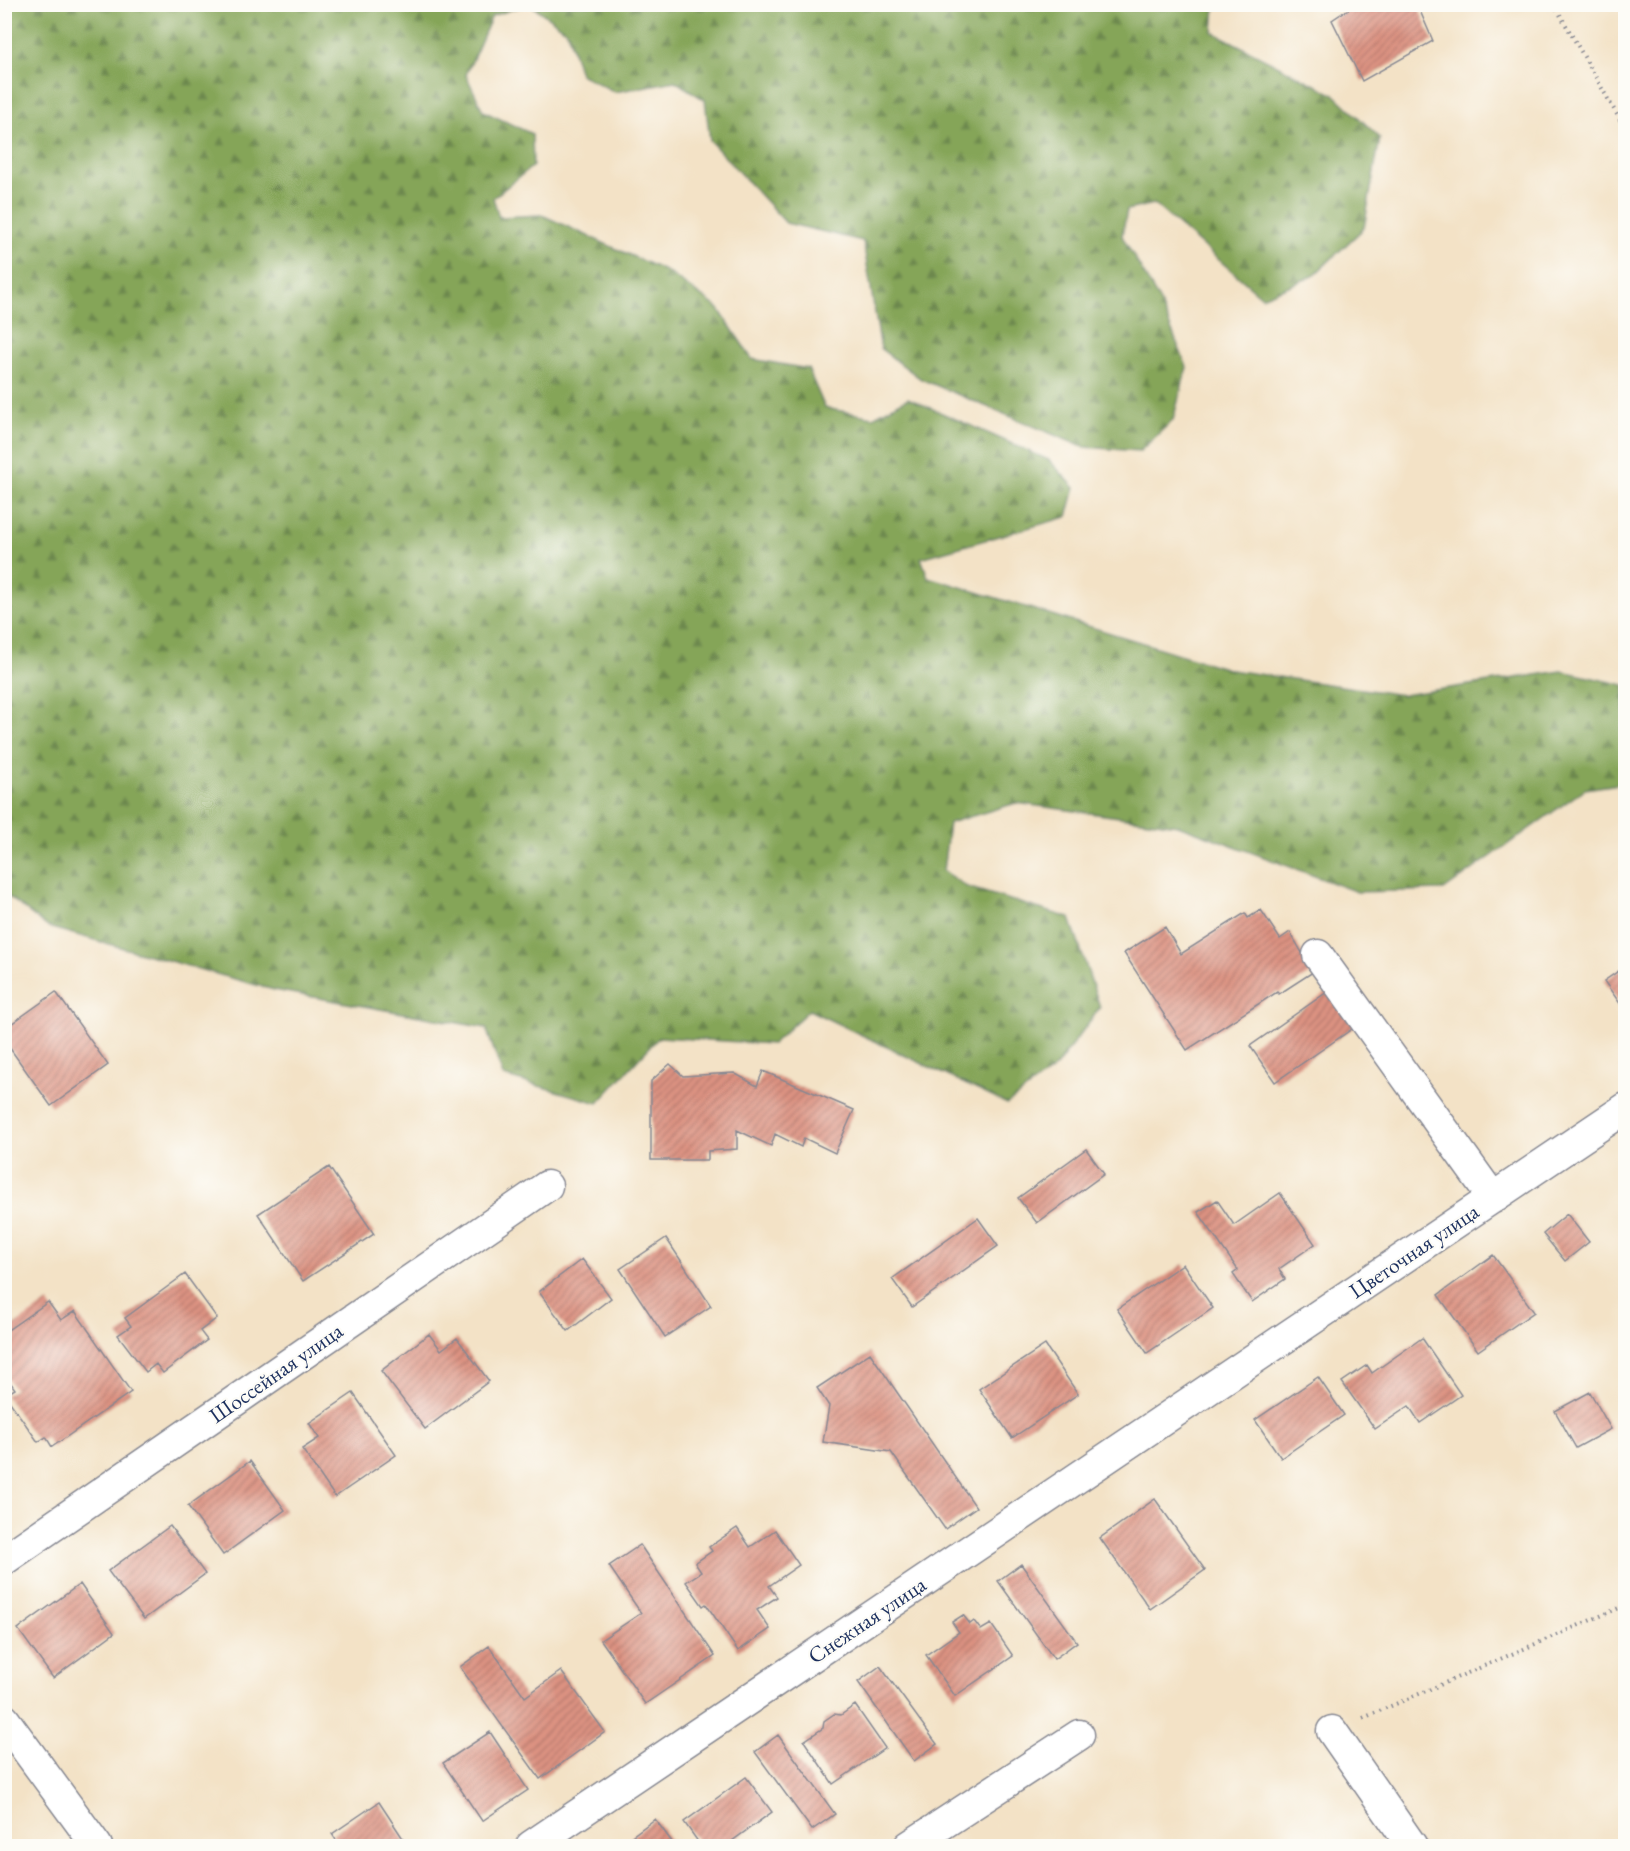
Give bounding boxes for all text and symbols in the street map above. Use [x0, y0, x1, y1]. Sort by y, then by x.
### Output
street label: Цветочная улица [1343, 1197, 1485, 1305]
street label: Шоссейная улица [203, 1316, 349, 1430]
street label: Снежная улица [802, 1570, 932, 1670]

